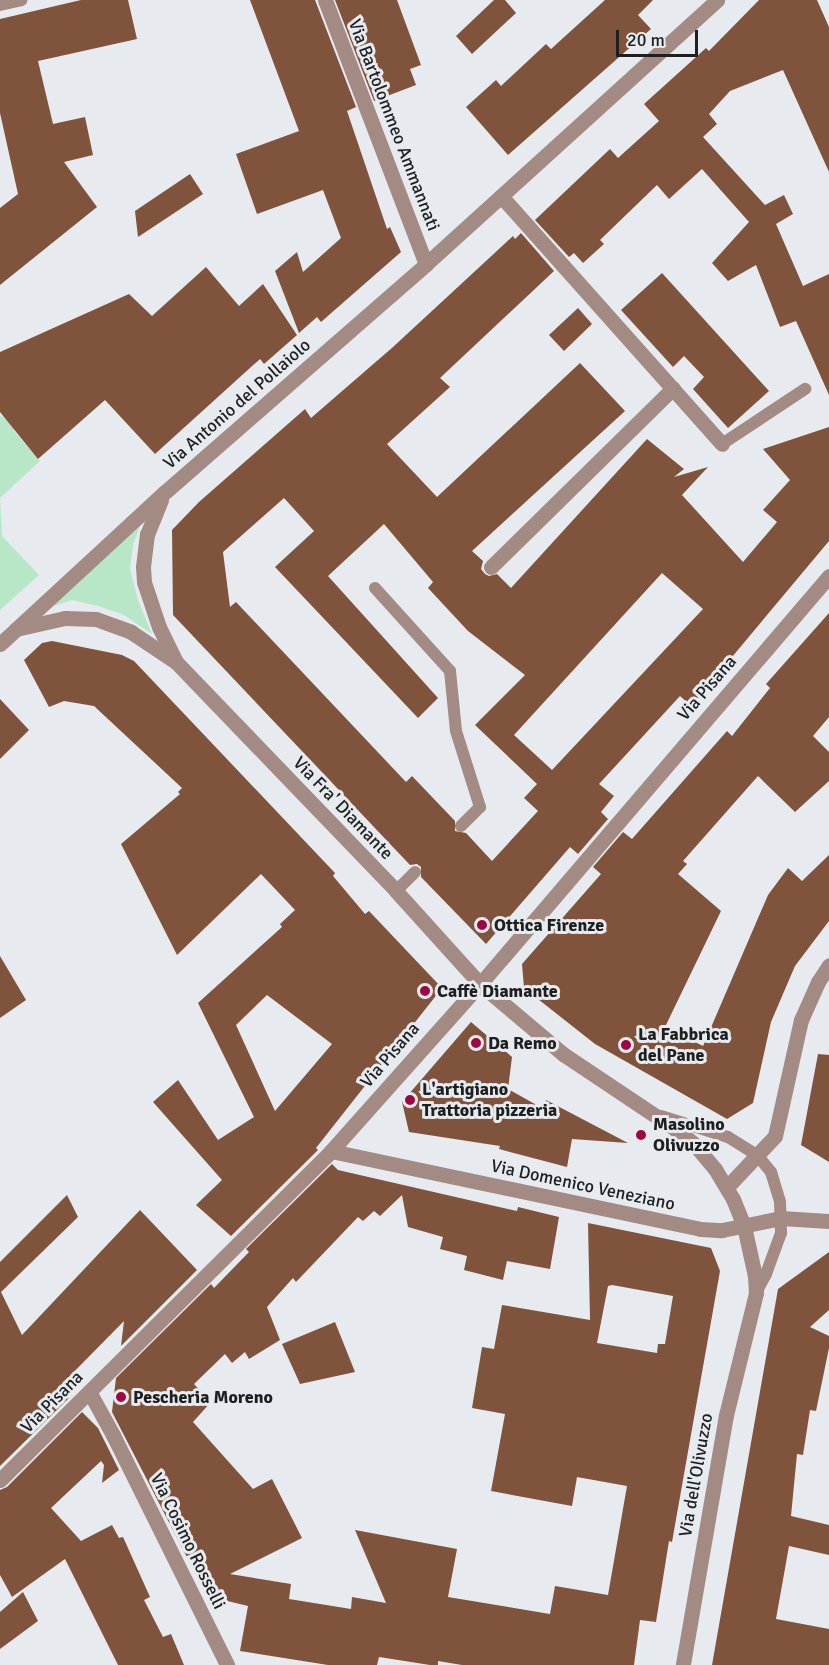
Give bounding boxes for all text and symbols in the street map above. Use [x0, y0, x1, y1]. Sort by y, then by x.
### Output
street label: Via Bartolommeo Ammannati [344, 16, 444, 234]
scale bar [619, 18, 702, 56]
text: 20 m [627, 29, 665, 51]
street label: Via Antonio del Pollaiolo [159, 334, 315, 474]
street label: Via Pisana [673, 651, 741, 725]
street label: Via Fra' Diamante [288, 752, 398, 864]
place label: Ottica Firenze [494, 914, 604, 936]
marker: Ottica Firenze [475, 918, 489, 932]
place label: Caffè Diamante [437, 980, 558, 1002]
marker: Caffè Diamante [418, 984, 432, 998]
street label: Via Pisana [356, 1018, 424, 1092]
place label: La Fabbrica del Pane [638, 1024, 729, 1066]
place label: Da Remo [488, 1032, 557, 1054]
marker: Da Remo [469, 1036, 483, 1050]
marker: La Fabbrica del Pane [619, 1038, 633, 1052]
place label: L'artigiano Trattoria pizzeria [422, 1079, 557, 1122]
marker: L'artigiano Trattoria pizzeria [403, 1093, 417, 1107]
place label: Masolino Olivuzzo [653, 1114, 725, 1156]
marker: Masolino Olivuzzo [634, 1128, 648, 1142]
street label: Via Domenico Veneziano [489, 1155, 677, 1215]
street label: Via Pisana [16, 1366, 88, 1438]
place label: Pescheria Moreno [133, 1386, 273, 1408]
marker: Pescheria Moreno [114, 1390, 128, 1404]
street label: Via dell'Olivuzzo [674, 1411, 718, 1539]
street label: Via Cosimo Rosselli [146, 1469, 230, 1613]

